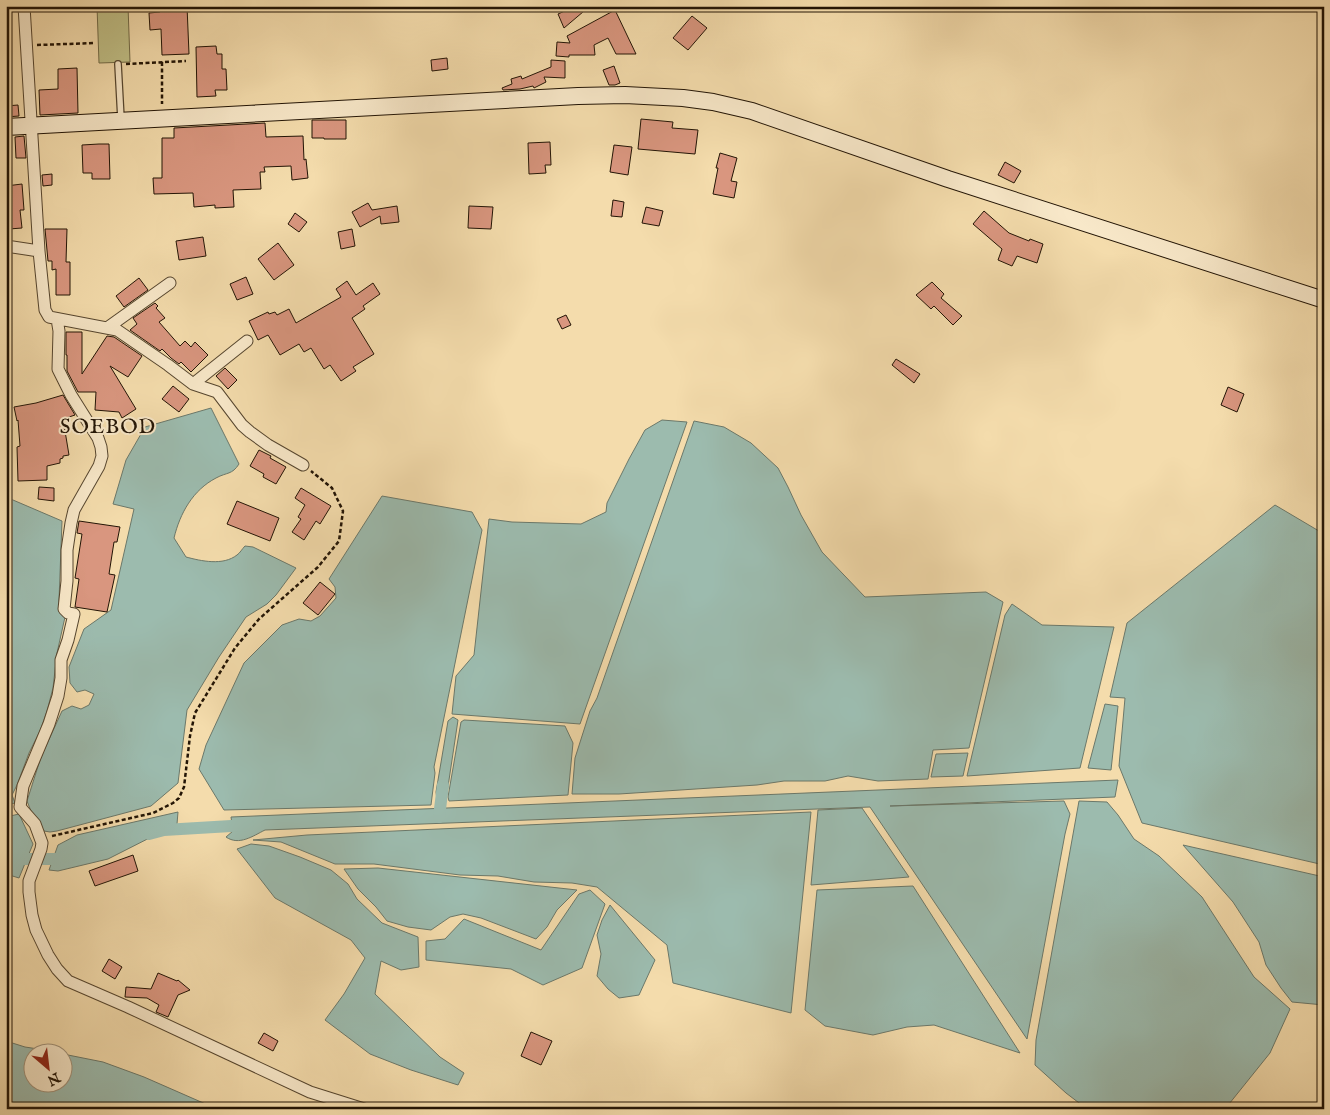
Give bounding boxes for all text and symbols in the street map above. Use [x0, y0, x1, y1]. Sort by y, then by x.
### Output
district label: SOEBOD [60, 414, 156, 441]
north arrow [22, 1042, 72, 1092]
text: N [44, 1067, 64, 1089]

